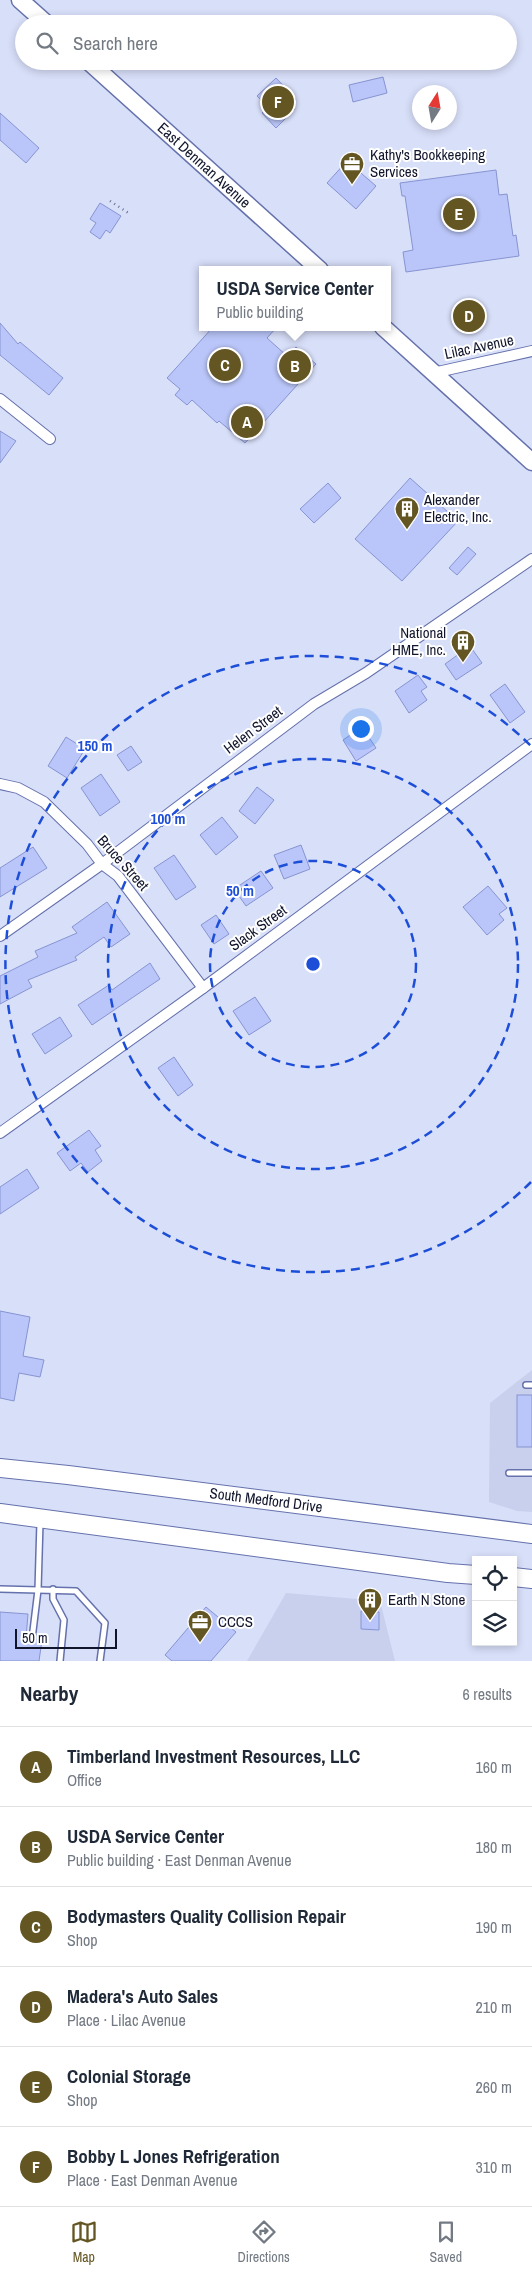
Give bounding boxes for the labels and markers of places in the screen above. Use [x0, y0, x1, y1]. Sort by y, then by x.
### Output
pin: F [262, 83, 294, 121]
place label: Kathy's Bookkeeping Services [370, 144, 485, 182]
office icon: Kathy's Bookkeeping Services [339, 151, 365, 185]
pin: E [443, 195, 475, 233]
pin: D [453, 297, 485, 335]
pin: C [209, 346, 241, 384]
pin: B [279, 347, 311, 385]
pin: A [231, 403, 263, 441]
place label: Alexander Electric, Inc. [423, 489, 492, 527]
building icon: Alexander Electric, Inc. [394, 496, 420, 530]
place label: National HME, Inc. [392, 622, 446, 660]
building icon: National HME, Inc. [450, 629, 476, 663]
centre of rings [304, 955, 322, 973]
building icon: Earth N Stone [357, 1587, 383, 1621]
place label: Earth N Stone [388, 1589, 465, 1610]
office icon: CCCS [187, 1609, 213, 1643]
place label: CCCS [218, 1611, 253, 1632]

